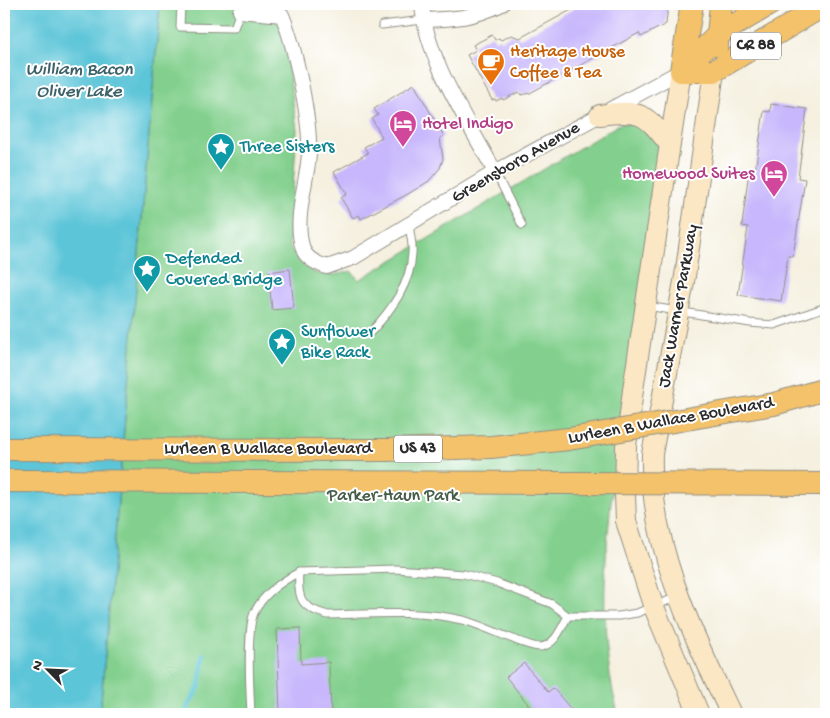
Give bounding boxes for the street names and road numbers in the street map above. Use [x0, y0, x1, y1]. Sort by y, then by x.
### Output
road number: CR 88 [731, 32, 781, 59]
street label: Greensboro Avenue [448, 117, 584, 208]
street label: Jack Warner Parkway [654, 223, 704, 389]
street label: Lurleen B Wallace Boulevard [567, 392, 777, 449]
road number: US 43 [394, 436, 442, 462]
street label: Lurleen B Wallace Boulevard [164, 439, 374, 460]

